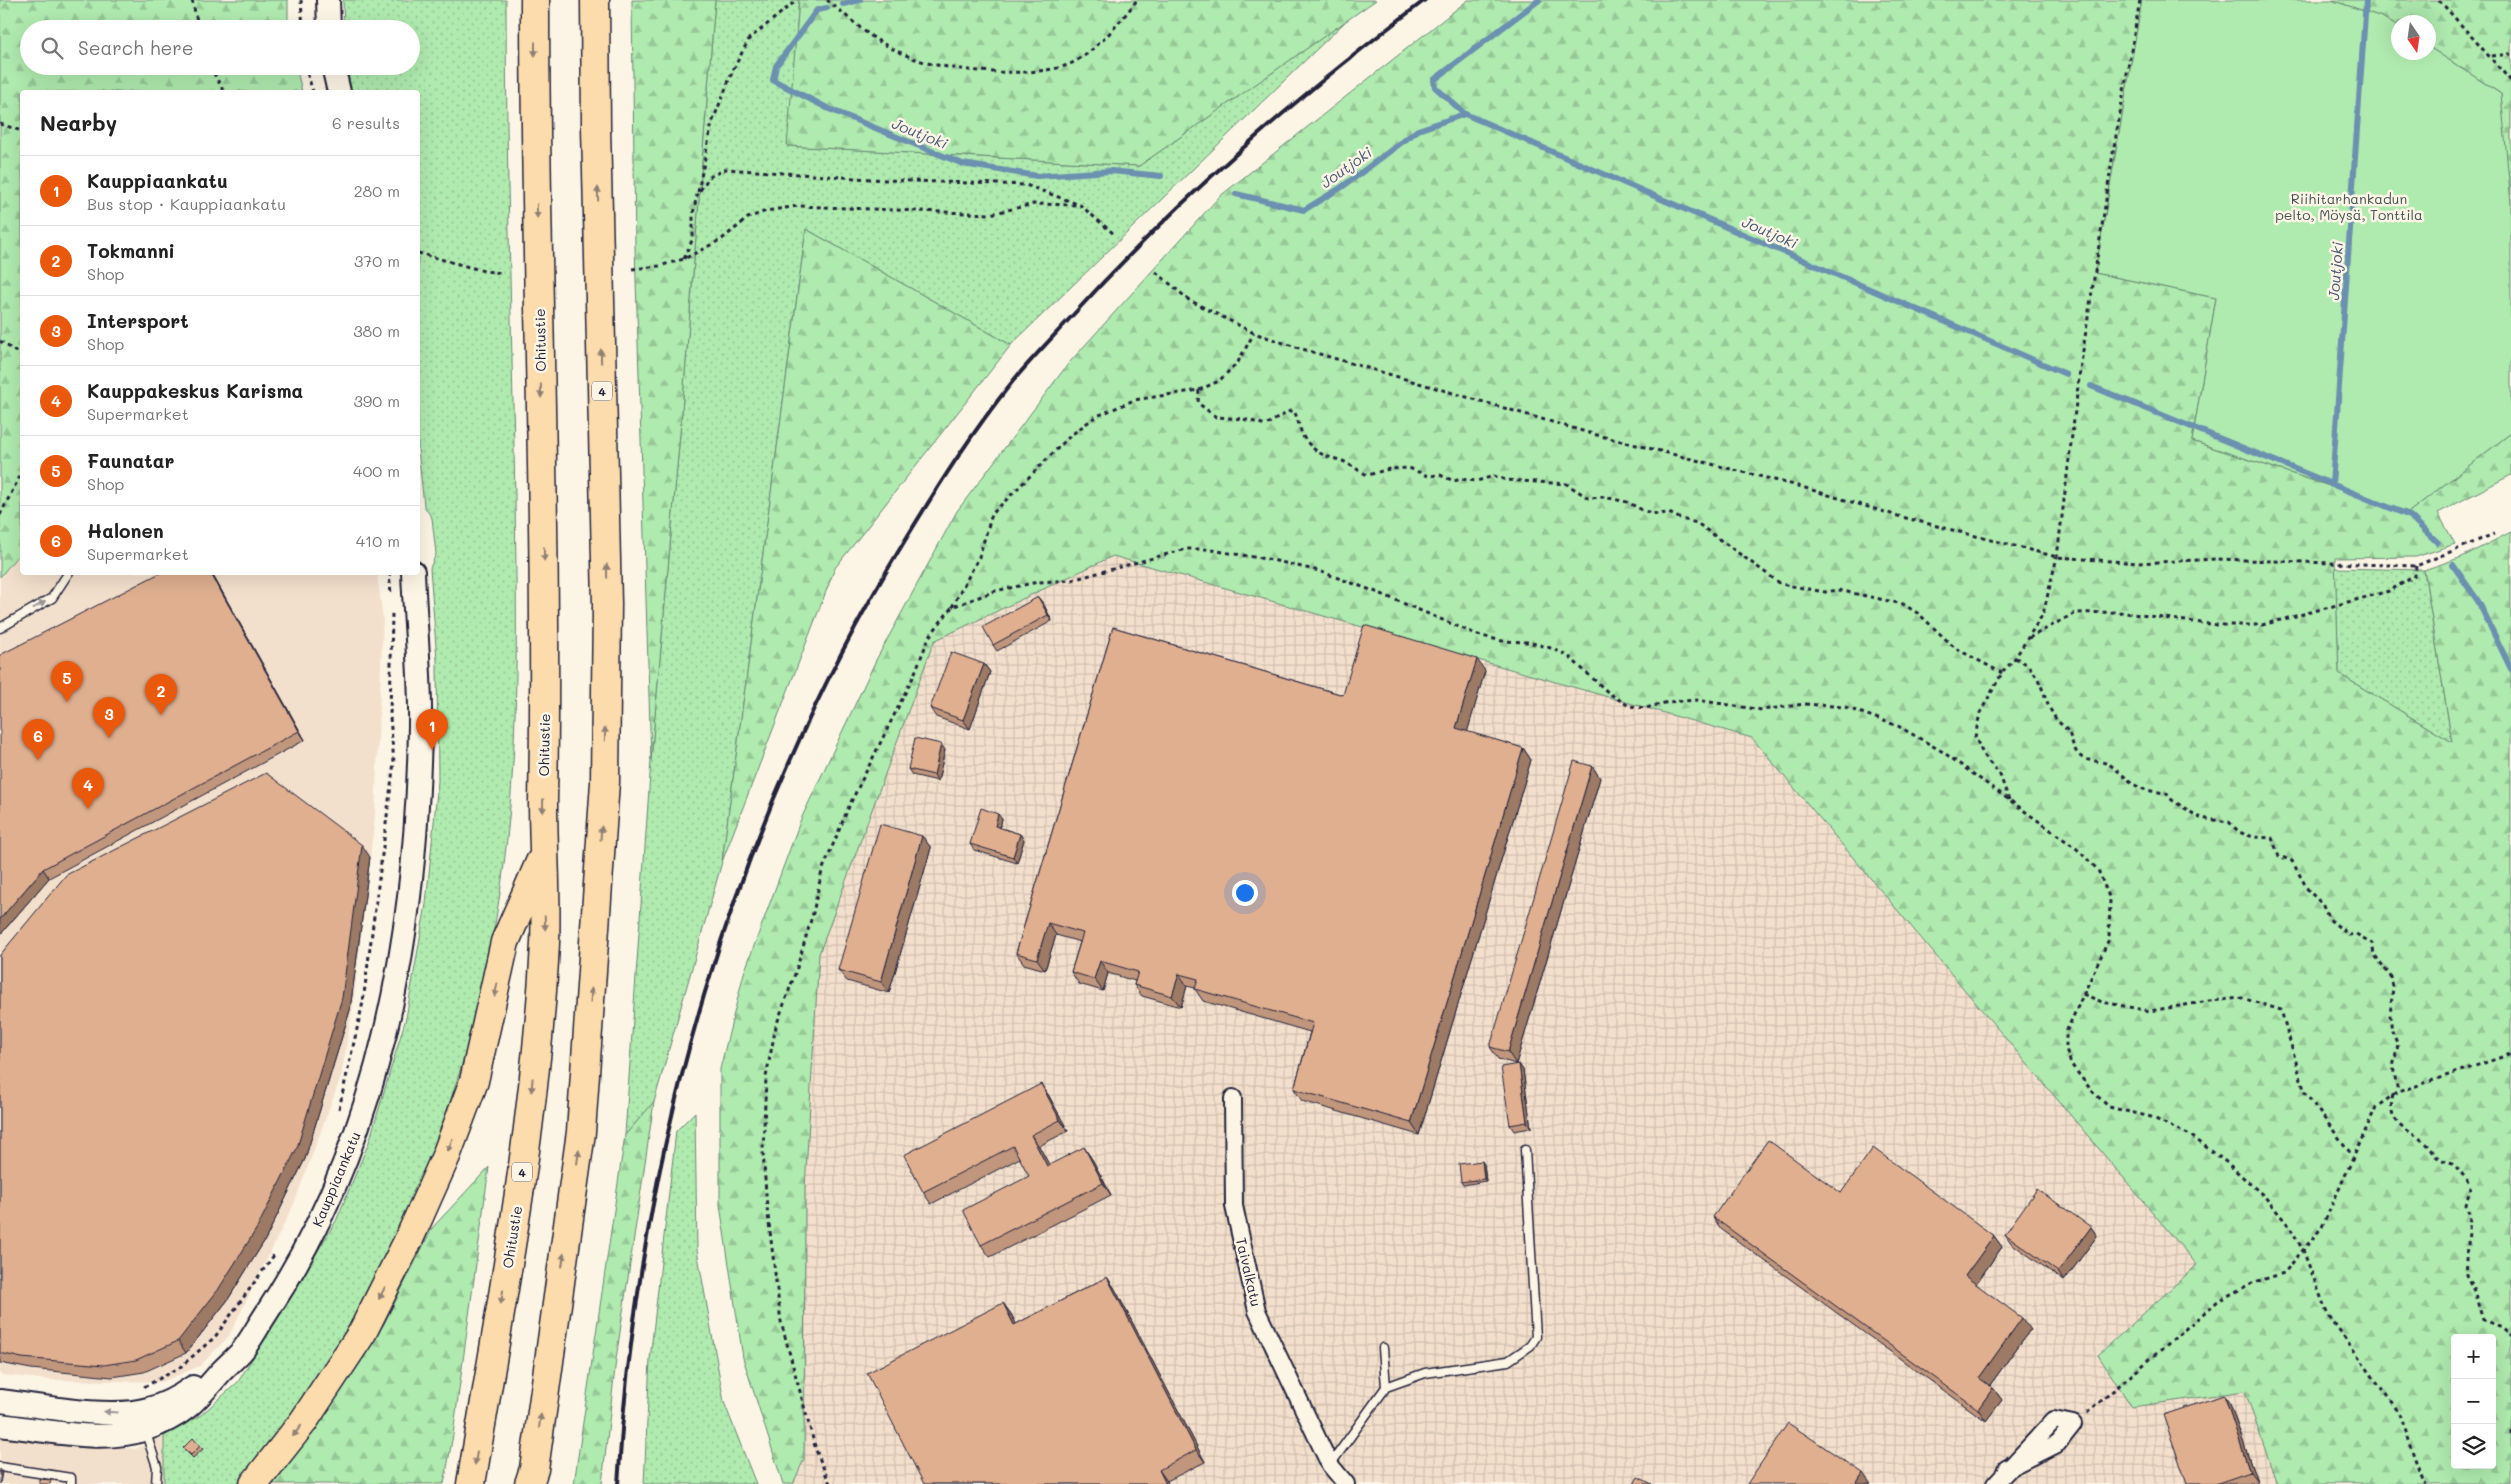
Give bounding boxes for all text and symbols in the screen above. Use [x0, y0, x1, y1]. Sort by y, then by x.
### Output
north arrow [2391, 15, 2436, 60]
search box [20, 20, 420, 75]
icon: search [38, 34, 66, 62]
text: Search here [78, 35, 194, 60]
one-way arrow [531, 41, 539, 57]
text: Nearby [40, 109, 117, 136]
text: 6 results [332, 112, 400, 133]
water label: Joutjoki [889, 113, 951, 153]
water label: Joutjoki [1316, 142, 1376, 192]
text: Kauppiaankatu [87, 168, 228, 193]
text: 1 [52, 180, 60, 201]
text: 280 m [354, 180, 400, 201]
one-way arrow [593, 185, 601, 201]
park label: Riihitarhankadun pelto, Möysä, Tonttila [2275, 189, 2423, 224]
text: Bus stop · Kauppiaankatu [87, 193, 286, 214]
one-way arrow [533, 203, 541, 219]
water label: Joutjoki [1739, 211, 1801, 253]
text: Tokmanni [87, 238, 175, 263]
water label: Joutjoki [2323, 241, 2347, 301]
text: 2 [52, 250, 60, 271]
text: 370 m [354, 250, 400, 271]
text: Shop [87, 263, 124, 284]
text: Intersport [87, 308, 189, 333]
street label: Ohitustie [530, 308, 550, 372]
text: 3 [51, 320, 61, 341]
text: 380 m [353, 320, 400, 341]
text: Shop [87, 333, 124, 354]
one-way arrow [597, 348, 605, 364]
text: Kauppakeskus Karisma [87, 378, 303, 403]
road number: 4 [592, 382, 612, 401]
one-way arrow [537, 383, 545, 399]
text: 4 [51, 390, 61, 411]
text: 390 m [353, 390, 400, 411]
text: Supermarket [87, 403, 189, 424]
text: Faunatar [87, 448, 174, 473]
text: 5 [51, 460, 61, 481]
text: 400 m [353, 460, 400, 481]
text: Shop [87, 473, 124, 494]
text: Halonen [87, 518, 164, 543]
text: 6 [51, 530, 61, 551]
text: 410 m [356, 530, 400, 551]
text: Supermarket [87, 543, 189, 564]
one-way arrow [540, 546, 548, 562]
one-way arrow [602, 563, 610, 579]
one-way arrow [33, 601, 46, 610]
pin: 5 [51, 661, 83, 702]
pin: 2 [145, 674, 177, 715]
pin: 3 [93, 697, 125, 738]
pin: 1 [416, 709, 448, 750]
street label: Ohitustie [534, 713, 554, 777]
pin: 6 [22, 719, 54, 760]
one-way arrow [602, 725, 610, 741]
pin: 4 [72, 768, 104, 809]
one-way arrow [539, 798, 547, 814]
one-way arrow [598, 824, 606, 840]
your location [1232, 880, 1258, 906]
one-way arrow [541, 915, 549, 931]
one-way arrow [492, 982, 500, 997]
one-way arrow [587, 986, 595, 1002]
one-way arrow [528, 1077, 536, 1093]
street label: Kauppiaankatu [307, 1129, 365, 1229]
one-way arrow [446, 1138, 454, 1153]
one-way arrow [574, 1148, 582, 1164]
road number: 4 [512, 1162, 532, 1182]
street label: Ohitustie [498, 1204, 526, 1270]
street label: Taivalkatu [1232, 1236, 1266, 1308]
one-way arrow [559, 1251, 567, 1267]
one-way arrow [378, 1286, 386, 1300]
one-way arrow [497, 1290, 505, 1306]
map controls [2451, 1334, 2496, 1469]
button: + [2451, 1334, 2496, 1379]
button: − [2451, 1379, 2496, 1424]
one-way arrow [102, 1407, 118, 1415]
one-way arrow [537, 1412, 545, 1428]
one-way arrow [291, 1424, 302, 1437]
button: layers [2451, 1424, 2496, 1469]
one-way arrow [471, 1450, 479, 1466]

